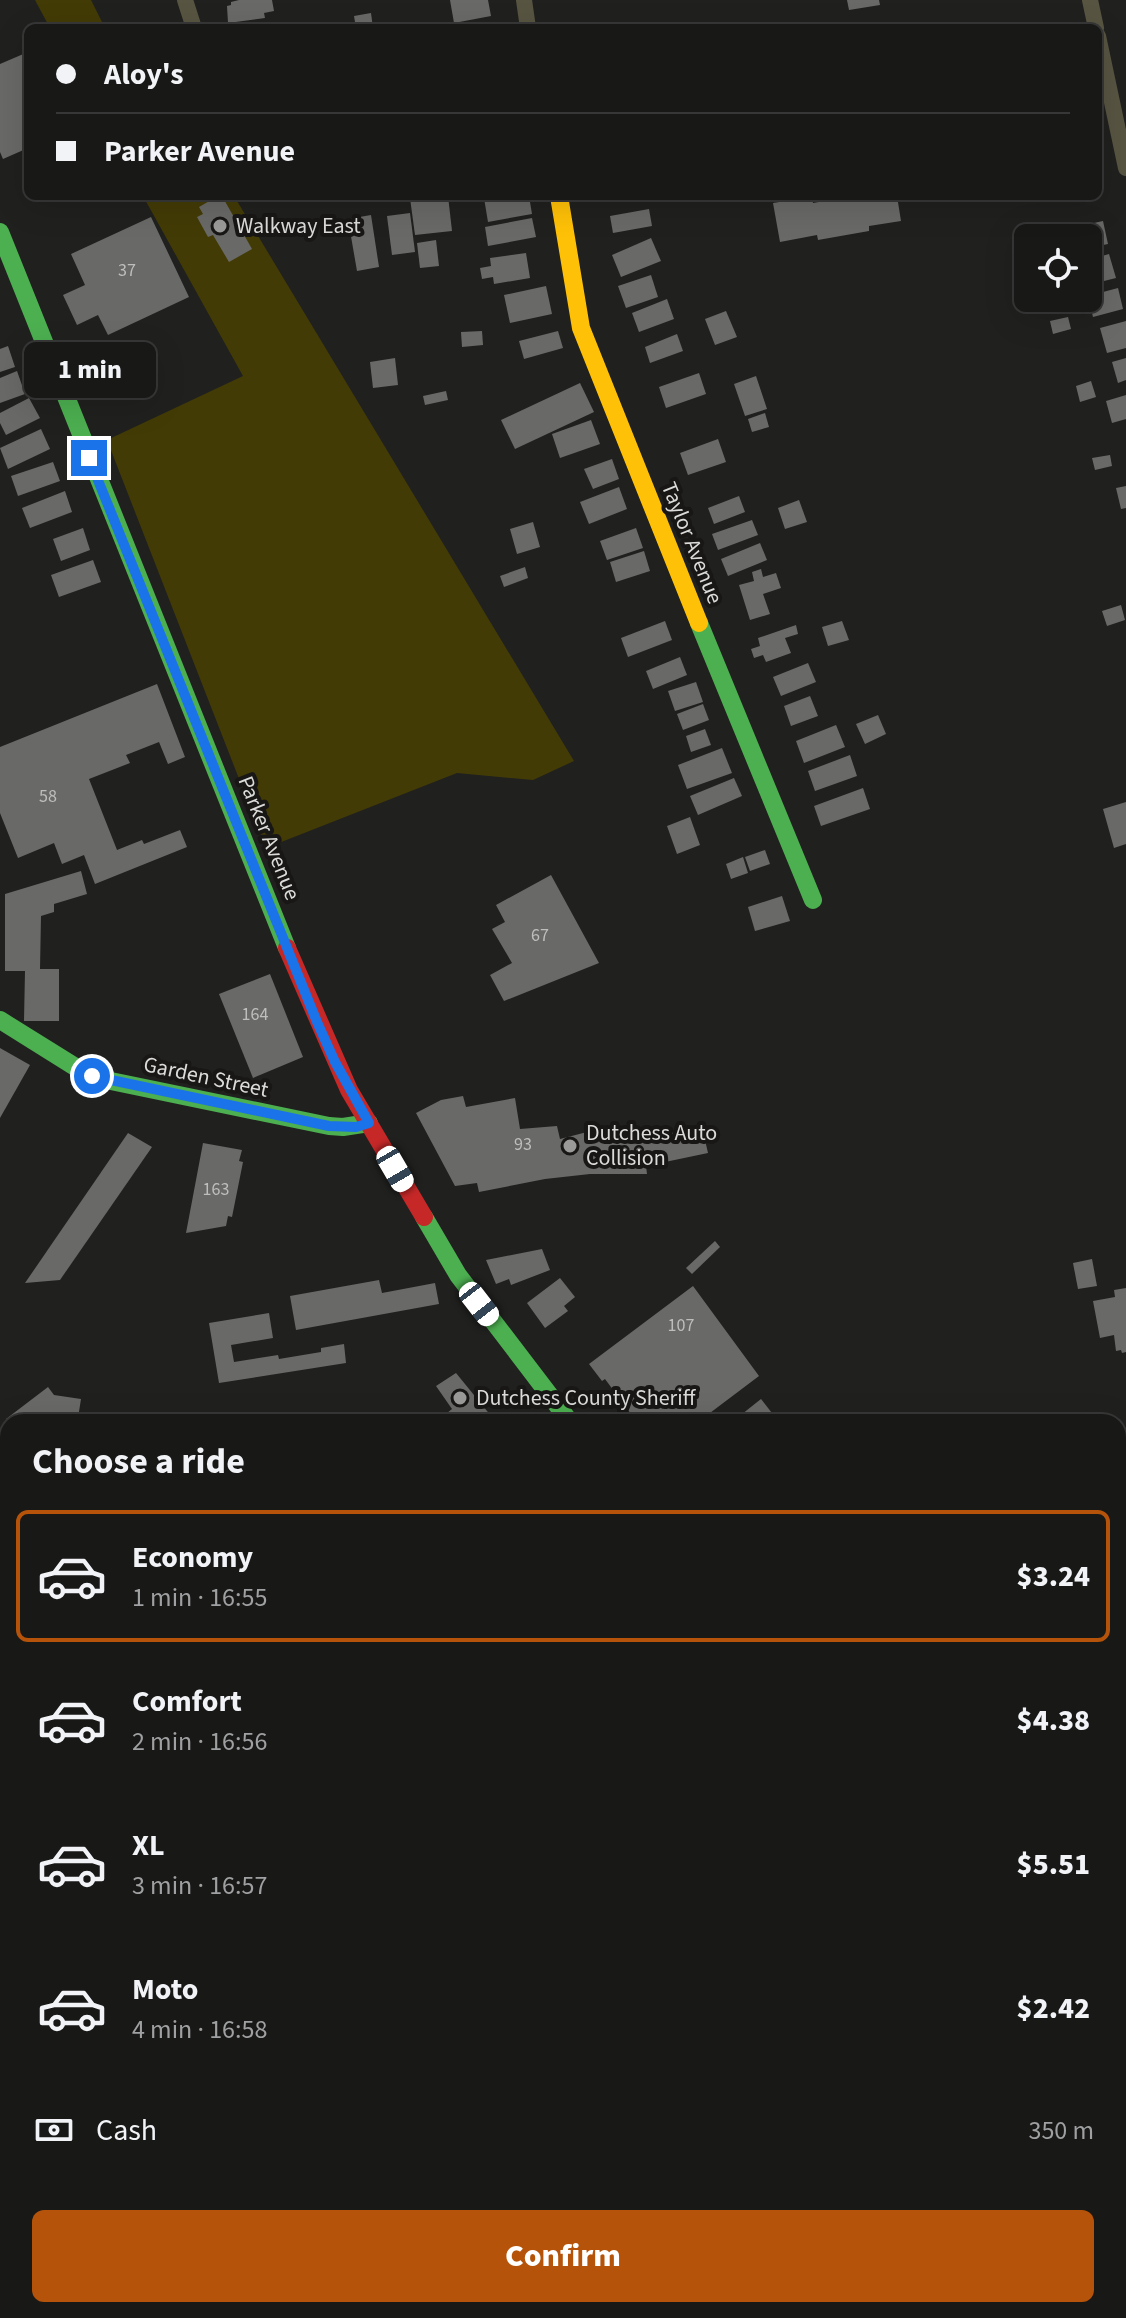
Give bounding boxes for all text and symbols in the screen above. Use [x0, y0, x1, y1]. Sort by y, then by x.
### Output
text: Aloy's [104, 53, 184, 96]
text: Parker Avenue [104, 130, 295, 173]
place label: Walkway East [236, 210, 361, 242]
marker: Walkway East [211, 217, 229, 235]
map controls [1014, 224, 1102, 312]
button: locate [1014, 224, 1102, 312]
house number: 37 [118, 258, 136, 283]
callout: 1 min [23, 342, 155, 398]
text: 1 min [58, 351, 122, 388]
route end [71, 440, 107, 476]
street label: Taylor Avenue [653, 477, 731, 609]
street label: Parker Avenue [230, 771, 308, 905]
house number: 58 [39, 784, 57, 809]
house number: 67 [531, 923, 549, 948]
house number: 164 [242, 1002, 268, 1027]
street label: Garden Street [141, 1048, 272, 1106]
route start [74, 1058, 110, 1094]
place label: Dutchess Auto Collision [586, 1117, 717, 1174]
house number: 93 [514, 1132, 532, 1157]
marker: Dutchess Auto Collision [561, 1137, 579, 1155]
car [373, 1142, 417, 1196]
house number: 163 [203, 1177, 229, 1202]
car [455, 1278, 503, 1330]
house number: 107 [668, 1313, 694, 1338]
place label: Dutchess County Sheriff [476, 1382, 697, 1414]
marker: Dutchess County Sheriff [451, 1389, 469, 1407]
text: Choose a ride [32, 1436, 245, 1487]
text: Economy [132, 1536, 253, 1579]
icon: car [36, 1540, 108, 1612]
text: $3.24 [1017, 1555, 1090, 1598]
text: 1 min · 16:55 [132, 1579, 267, 1616]
text: Comfort [132, 1680, 242, 1723]
icon: car [36, 1684, 108, 1756]
text: $4.38 [1017, 1699, 1090, 1742]
text: 2 min · 16:56 [132, 1723, 267, 1760]
text: XL [132, 1824, 165, 1867]
icon: car [36, 1828, 108, 1900]
text: $5.51 [1017, 1843, 1090, 1886]
text: 3 min · 16:57 [132, 1867, 267, 1904]
text: Moto [132, 1968, 198, 2011]
icon: car [36, 1972, 108, 2044]
text: $2.42 [1017, 1987, 1090, 2030]
text: 4 min · 16:58 [132, 2011, 267, 2048]
icon: cash [32, 2108, 76, 2152]
text: Cash [96, 2109, 157, 2152]
text: 350 m [1028, 2112, 1094, 2149]
button: Confirm [32, 2210, 1094, 2302]

